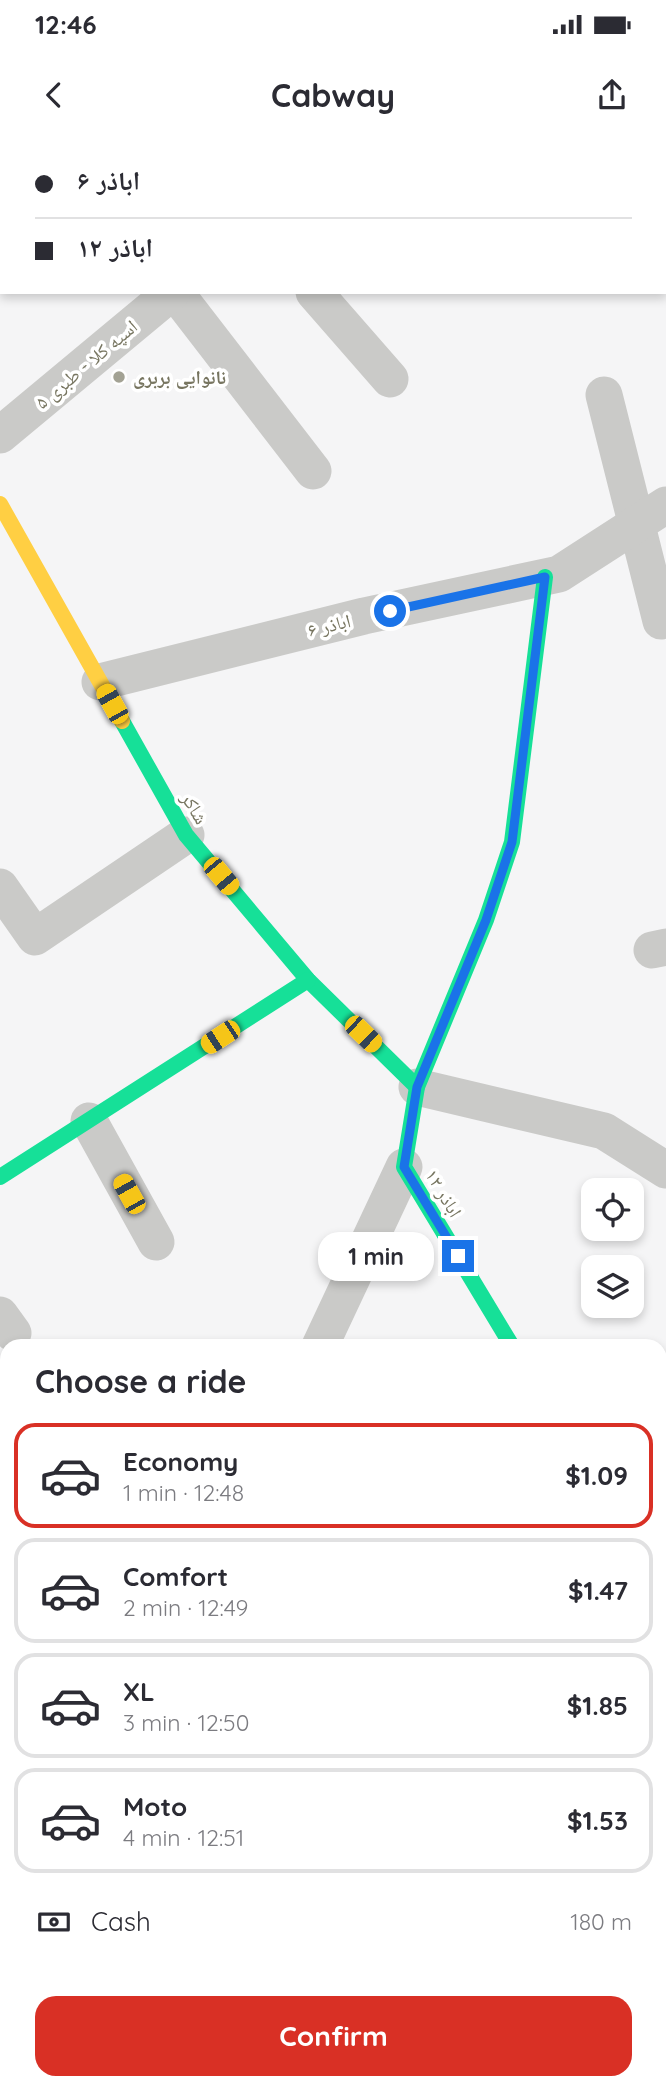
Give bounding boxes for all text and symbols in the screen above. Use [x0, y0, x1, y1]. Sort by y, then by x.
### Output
text: 12:46 [35, 8, 97, 41]
text: Cabway [271, 75, 395, 115]
icon: back [35, 76, 73, 114]
icon: share [593, 76, 631, 114]
text: اباذر ۶ [77, 164, 140, 197]
text: اباذر ۱۲ [77, 231, 153, 264]
street label: اسپه کلا - طبری ۵ [30, 314, 142, 414]
place label: نانوایی بربری [133, 365, 226, 389]
marker: نانوایی بربری [111, 369, 127, 385]
route start [374, 595, 406, 627]
street label: اباذر ۶ [305, 608, 353, 642]
car [93, 681, 132, 727]
street label: شاکر [176, 787, 214, 828]
car [200, 853, 243, 899]
car [341, 1012, 386, 1056]
car [197, 1017, 244, 1057]
street label: اباذر ۱۲ [420, 1165, 468, 1221]
car [110, 1171, 149, 1217]
map controls [581, 1178, 644, 1318]
button: locate [581, 1178, 644, 1241]
callout: 1 min [318, 1232, 434, 1280]
route end [442, 1240, 474, 1272]
text: 1 min [348, 1242, 404, 1271]
button: layers [581, 1255, 644, 1318]
text: Choose a ride [35, 1361, 247, 1401]
icon: car [39, 1444, 102, 1507]
text: Economy [123, 1445, 238, 1478]
text: $1.09 [565, 1459, 628, 1492]
text: 1 min · 12:48 [123, 1478, 244, 1507]
icon: car [39, 1559, 102, 1622]
text: Comfort [123, 1560, 228, 1593]
text: $1.47 [568, 1574, 628, 1607]
text: 2 min · 12:49 [123, 1593, 248, 1622]
icon: car [39, 1674, 102, 1737]
text: XL [123, 1675, 155, 1708]
text: $1.85 [567, 1689, 628, 1722]
text: 3 min · 12:50 [123, 1708, 249, 1737]
icon: car [39, 1789, 102, 1852]
text: Moto [123, 1790, 187, 1823]
text: $1.53 [567, 1804, 628, 1837]
text: 4 min · 12:51 [123, 1823, 244, 1852]
icon: cash [35, 1903, 73, 1941]
text: Cash [91, 1905, 151, 1938]
text: 180 m [570, 1907, 632, 1936]
button: Confirm [35, 1996, 632, 2076]

